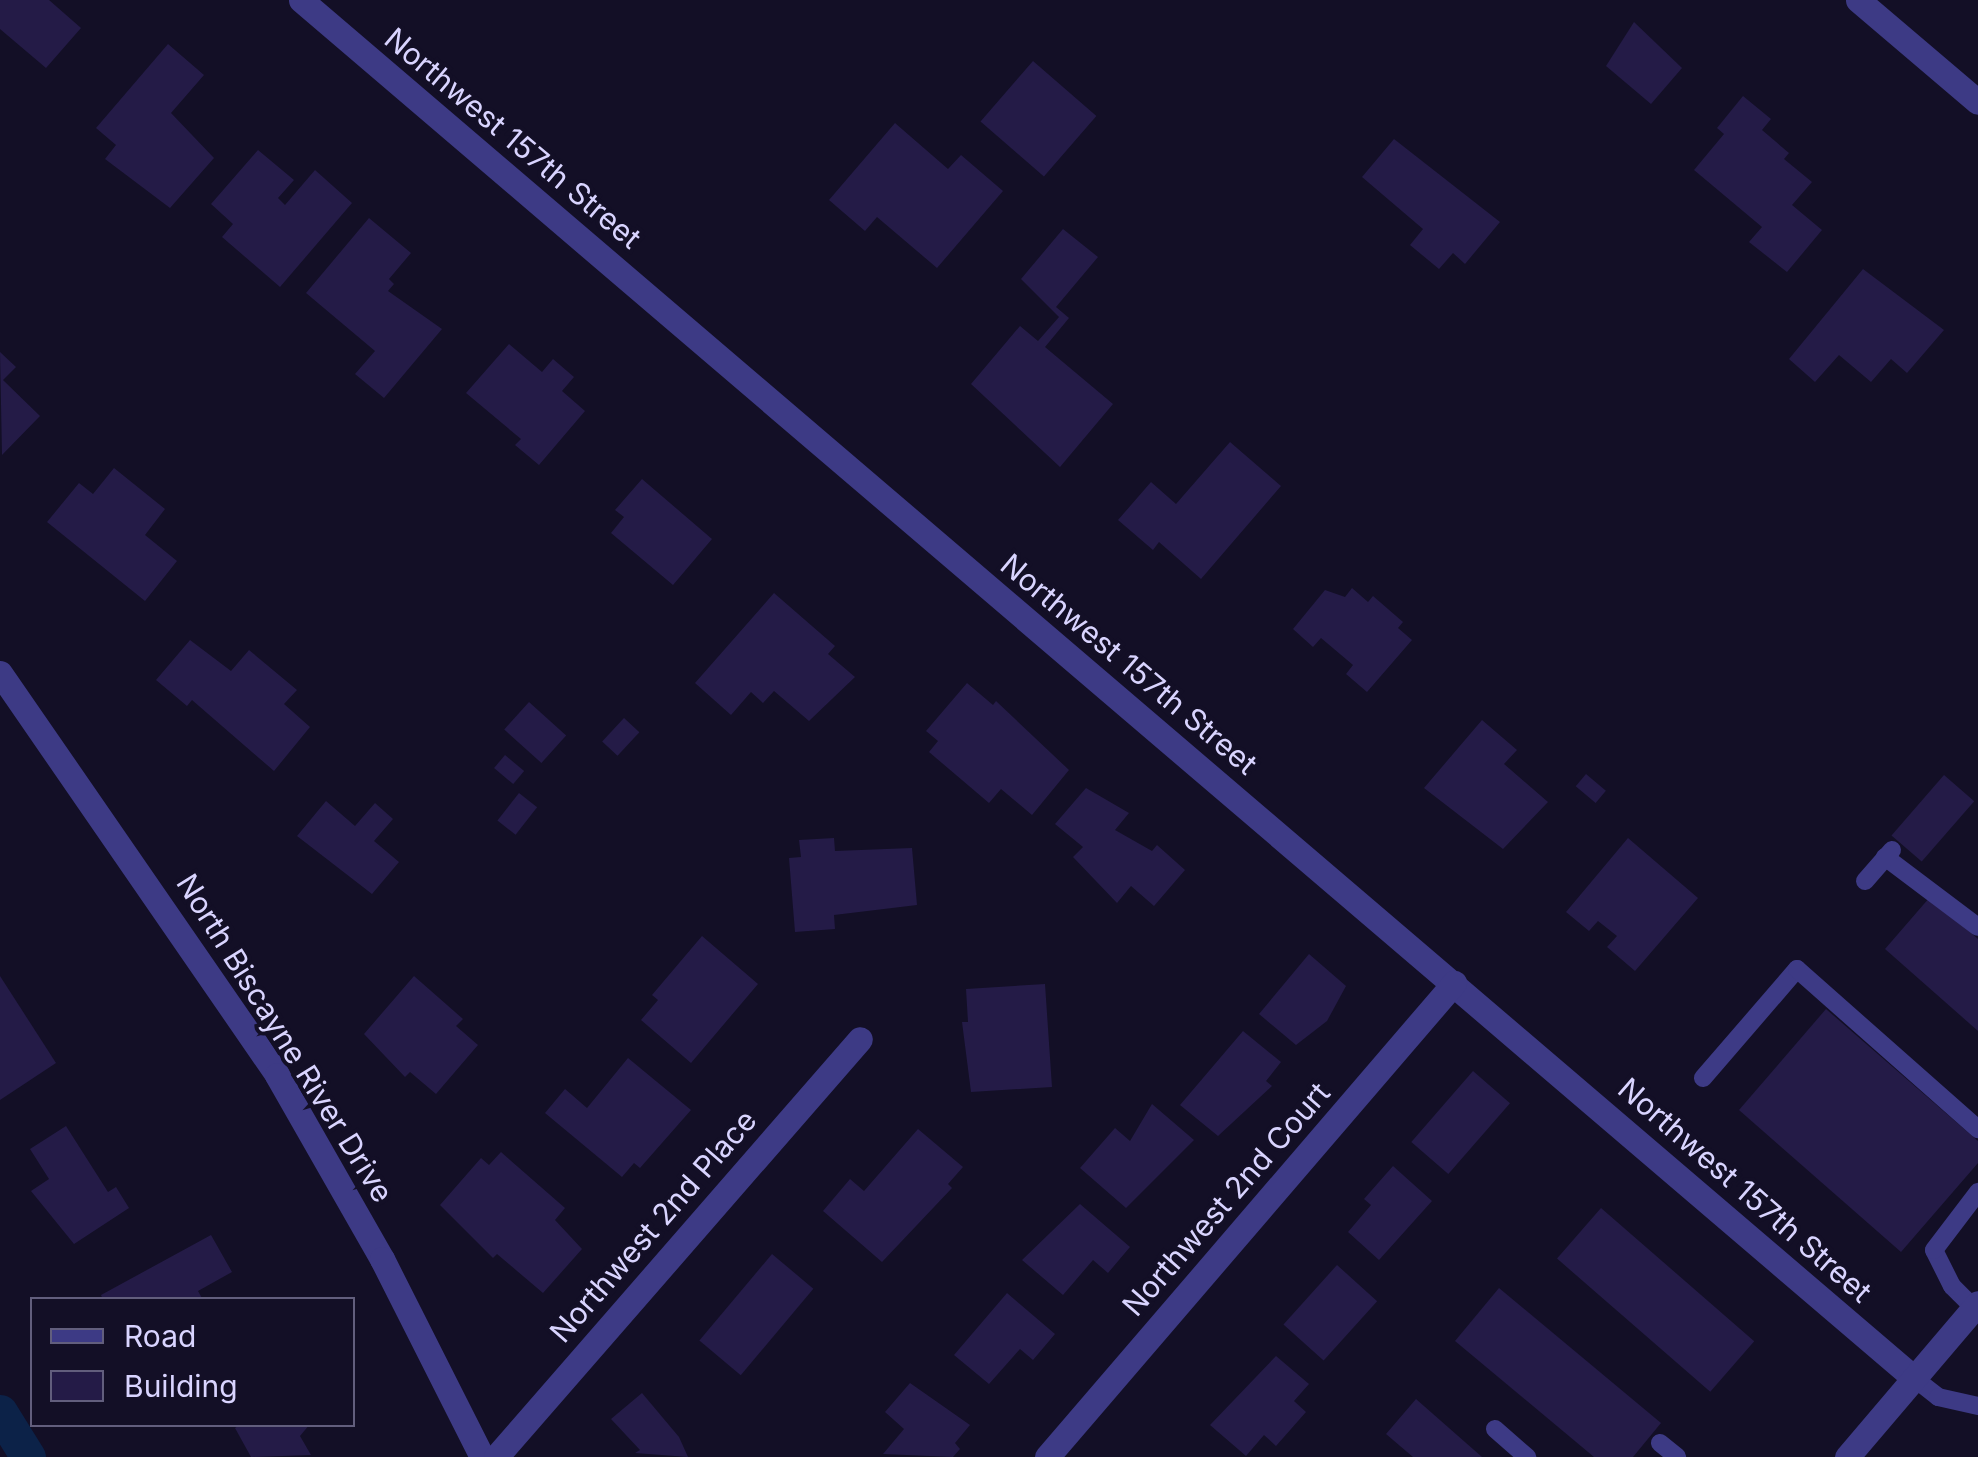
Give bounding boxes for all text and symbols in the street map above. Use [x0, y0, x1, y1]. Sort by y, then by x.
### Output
street label: Northwest 157th Street [378, 20, 648, 256]
street label: Northwest 157th Street [994, 546, 1264, 782]
street label: North Biscayne River Drive [169, 867, 401, 1209]
street label: Northwest 157th Street [1611, 1070, 1879, 1310]
street label: Northwest 2nd Court [1115, 1075, 1337, 1323]
street label: Northwest 2nd Place [542, 1102, 764, 1350]
legend [30, 1297, 355, 1427]
text: Road [124, 1318, 196, 1354]
text: Building [124, 1368, 238, 1404]

